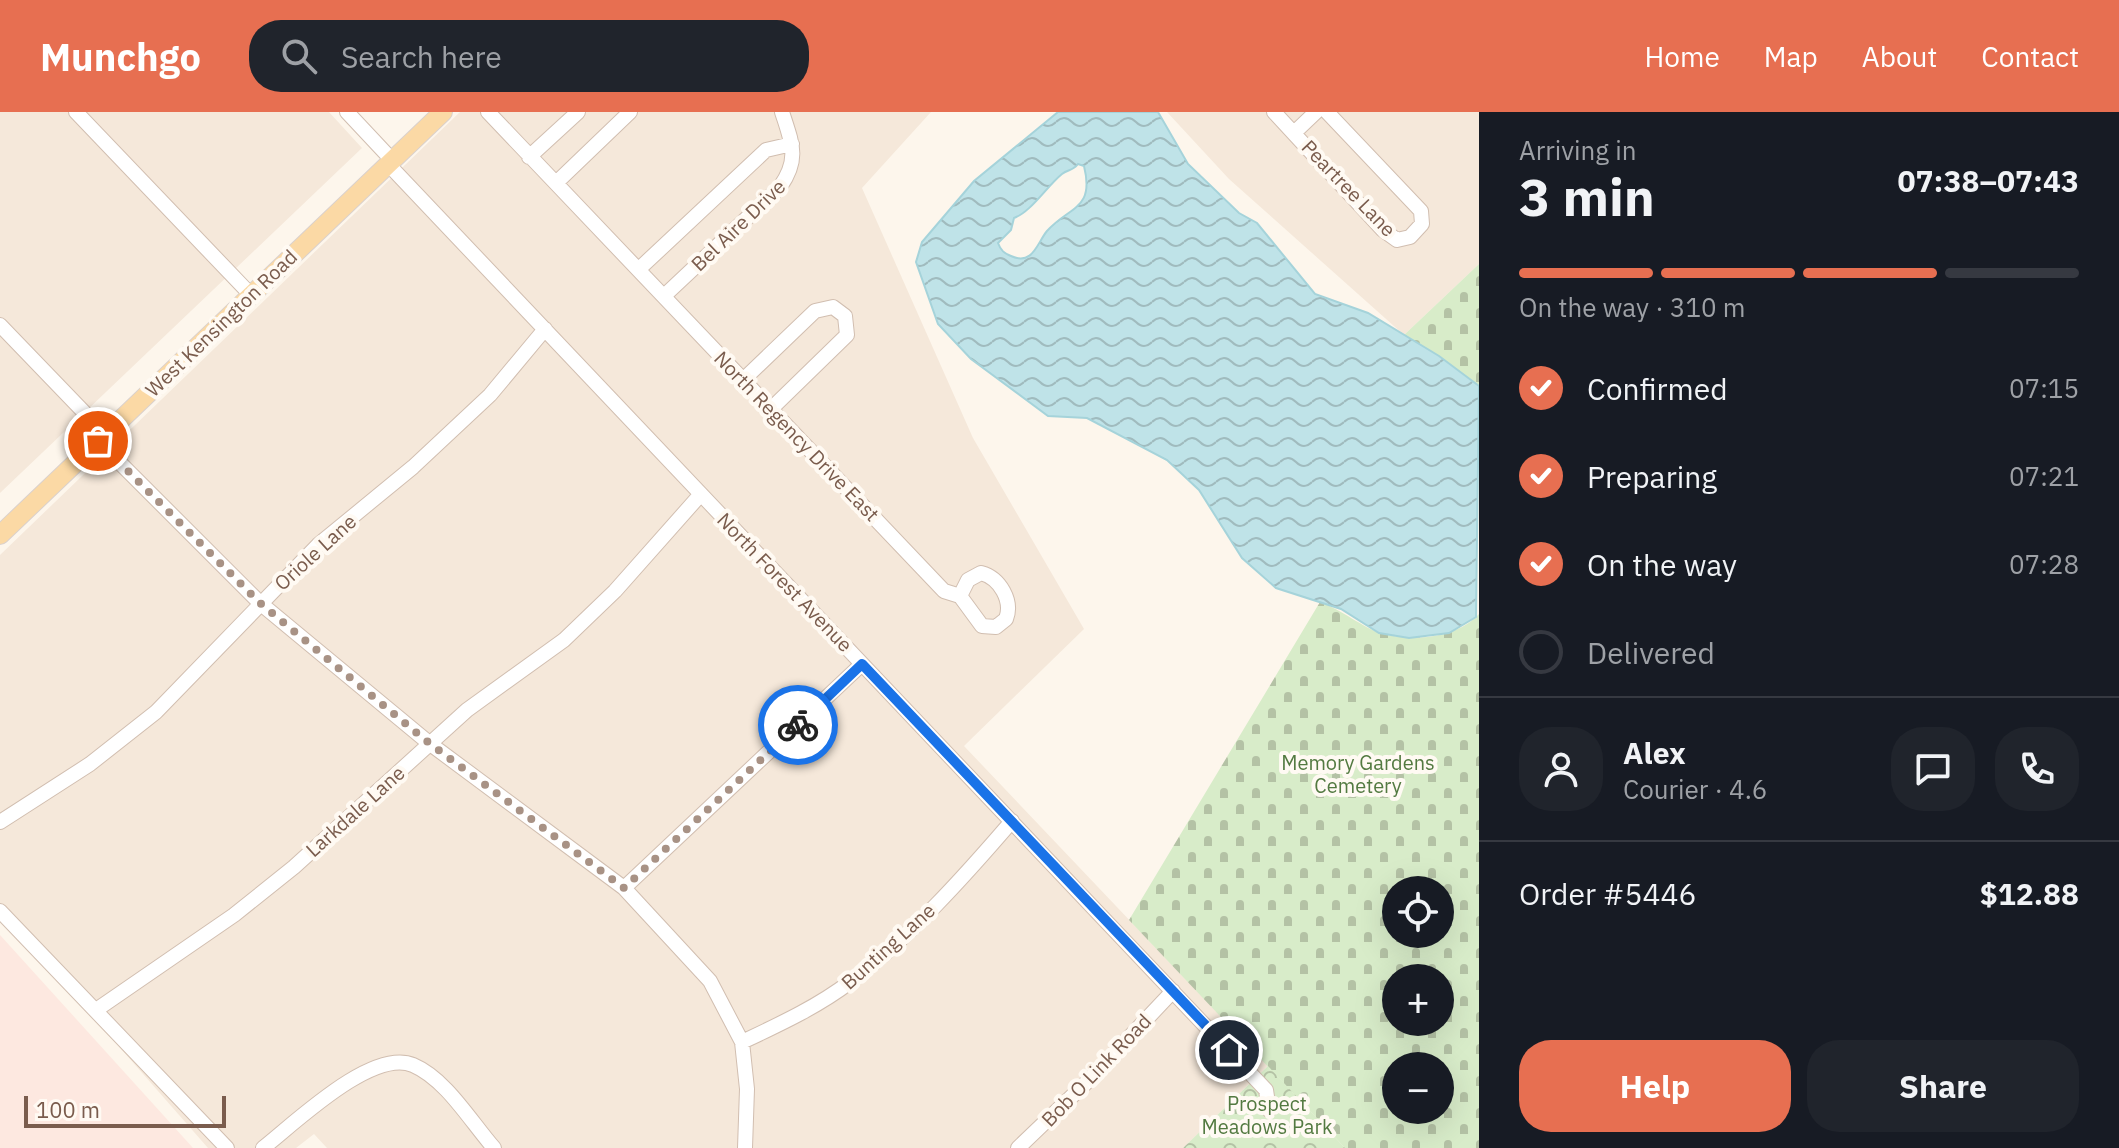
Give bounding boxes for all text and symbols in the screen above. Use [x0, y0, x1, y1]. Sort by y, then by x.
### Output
search box [249, 20, 809, 92]
text: Munchgo [40, 32, 201, 81]
icon: search [277, 34, 321, 78]
text: Search here [341, 37, 502, 76]
text: Home [1644, 38, 1720, 75]
text: Map [1764, 38, 1818, 75]
text: About [1862, 38, 1937, 75]
text: Contact [1981, 38, 2079, 75]
text: Arriving in [1519, 133, 1636, 167]
street label: Peartree Lane [1296, 134, 1402, 242]
text: 07:38–07:43 [1898, 161, 2079, 200]
text: 3 min [1519, 163, 1655, 230]
street label: Bel Aire Drive [685, 173, 791, 277]
street label: West Kensington Road [139, 243, 303, 403]
text: On the way · 310 m [1519, 290, 1745, 324]
street label: North Regency Drive East [708, 345, 886, 527]
icon: check [1519, 366, 1563, 410]
text: Confirmed [1587, 369, 1728, 408]
text: 07:15 [2009, 371, 2079, 405]
pin [64, 407, 132, 475]
icon: bag [76, 419, 120, 463]
icon: check [1519, 454, 1563, 498]
text: Preparing [1587, 457, 1717, 496]
text: 07:21 [2009, 459, 2079, 493]
street label: North Forest Avenue [711, 506, 859, 658]
street label: Oriole Lane [268, 508, 362, 596]
icon: check [1519, 542, 1563, 586]
text: On the way [1587, 545, 1737, 584]
text: 07:28 [2009, 547, 2079, 581]
text: Delivered [1587, 633, 1715, 672]
courier [758, 685, 838, 765]
icon: bike [776, 703, 820, 747]
button: person [1519, 727, 1603, 811]
button: chat [1891, 727, 1975, 811]
button: phone [1995, 727, 2079, 811]
text: Alex [1623, 733, 1686, 772]
park label: Memory Gardens Cemetery [1281, 749, 1435, 799]
street label: Larkdale Lane [300, 759, 410, 863]
text: Courier · 4.6 [1623, 772, 1767, 806]
text: Order #5446 [1519, 874, 1696, 913]
text: $12.88 [1980, 874, 2079, 913]
map controls [1382, 876, 1454, 1124]
button: locate [1382, 876, 1454, 948]
street label: Bunting Lane [835, 897, 941, 995]
button: + [1382, 964, 1454, 1036]
street label: Bob O Link Road [1035, 1008, 1157, 1132]
pin [1195, 1016, 1263, 1084]
icon: home [1207, 1028, 1251, 1072]
button: Help [1519, 1040, 1791, 1132]
button: Share [1807, 1040, 2079, 1132]
button: − [1382, 1052, 1454, 1124]
park label: Prospect Meadows Park [1202, 1090, 1333, 1140]
scale bar [24, 1092, 226, 1128]
text: 100 m [36, 1095, 100, 1124]

